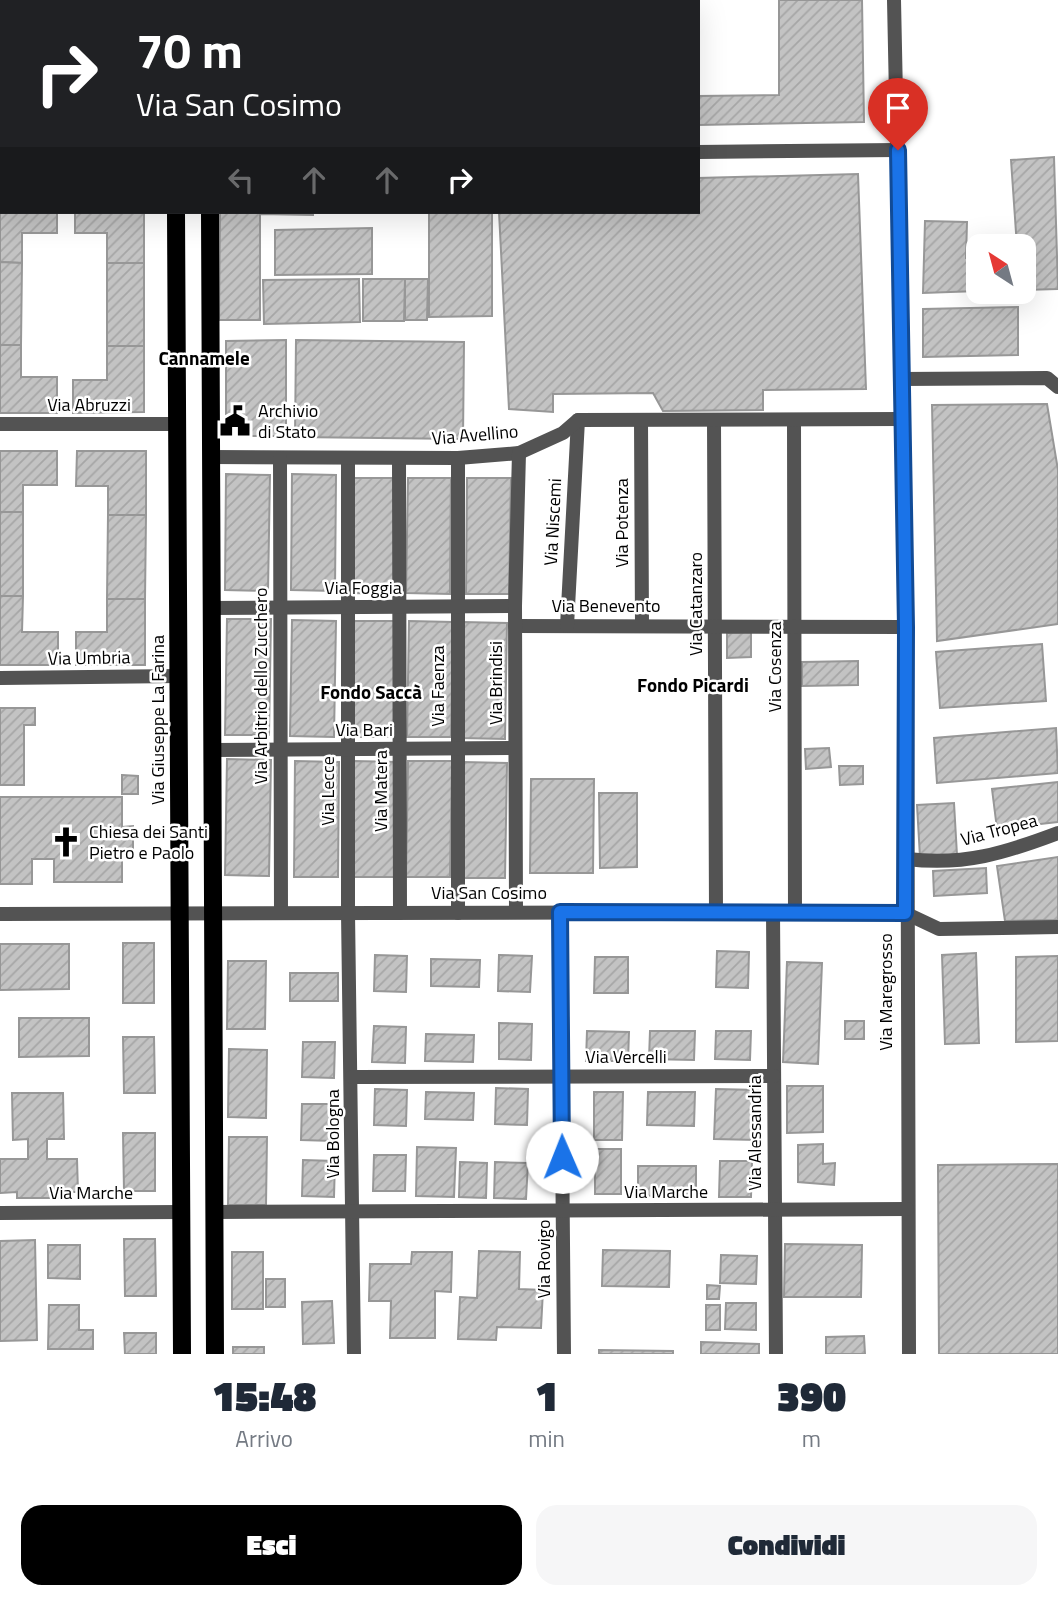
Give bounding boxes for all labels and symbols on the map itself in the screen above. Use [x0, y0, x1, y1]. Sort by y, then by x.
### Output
pin [868, 78, 928, 150]
north arrow [966, 234, 1036, 304]
district label: Cannamele [158, 343, 250, 372]
street label: Via Abruzzi [47, 391, 131, 418]
place label: Archivio di Stato [258, 397, 318, 445]
public building icon: Archivio di Stato [218, 404, 252, 438]
street label: Via Avellino [431, 417, 519, 452]
street label: Via Niscemi [537, 477, 568, 566]
street label: Via Potenza [608, 478, 635, 568]
street label: Via Catanzaro [682, 552, 709, 656]
street label: Via Foggia [324, 574, 402, 601]
street label: Via Arbitrio dello Zucchero [247, 587, 274, 785]
street label: Via Benevento [551, 592, 661, 619]
street label: Via Cosenza [761, 622, 788, 712]
street label: Via Giuseppe La Farina [144, 635, 171, 805]
street label: Via Brindisi [482, 641, 509, 725]
street label: Via Umbria [47, 643, 131, 672]
street label: Via Faenza [424, 645, 451, 727]
district label: Fondo Picardi [637, 670, 749, 699]
district label: Fondo Saccà [320, 677, 422, 706]
street label: Via Bari [335, 716, 393, 743]
street label: Via Matera [367, 750, 394, 832]
street label: Via Lecce [314, 756, 341, 826]
street label: Via Tropea [957, 806, 1040, 853]
place label: Chiesa dei Santi Pietro e Paolo [89, 818, 208, 866]
church icon: Chiesa dei Santi Pietro e Paolo [49, 825, 83, 859]
street label: Via San Cosimo [431, 879, 547, 906]
street label: Via Maregrosso [872, 933, 899, 1051]
street label: Via Vercelli [585, 1043, 667, 1070]
street label: Via Alessandria [741, 1075, 768, 1191]
street label: Via Bologna [319, 1089, 346, 1179]
position arrow [525, 1120, 599, 1194]
street label: Via Marche [624, 1178, 708, 1205]
street label: Via Marche [49, 1179, 133, 1206]
street label: Via Rovigo [530, 1219, 557, 1299]

